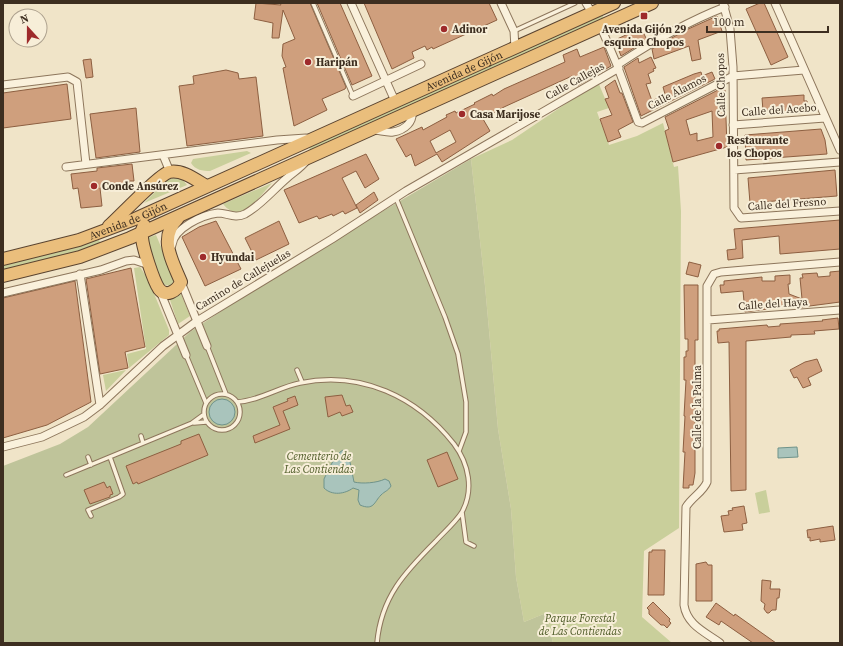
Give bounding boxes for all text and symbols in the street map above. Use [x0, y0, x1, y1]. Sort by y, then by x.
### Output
north arrow [8, 8, 48, 48]
scale bar [707, 8, 828, 34]
text: N [18, 11, 31, 28]
marker: Avenida Gijón 29 esquina Chopos [639, 11, 649, 21]
text: 100 m [713, 14, 745, 30]
place label: Adinor [452, 22, 488, 37]
place label: Avenida Gijón 29 esquina Chopos [602, 22, 686, 50]
marker: Adinor [439, 24, 449, 34]
street label: Avenida de Gijón [423, 47, 505, 95]
street label: Calle Chopos [713, 53, 729, 117]
place label: Haripán [316, 55, 358, 70]
marker: Haripán [303, 57, 313, 67]
street label: Calle Callejas [543, 58, 607, 103]
street label: Calle Álamos [645, 71, 709, 113]
street label: Calle del Acebo [741, 100, 817, 120]
place label: Casa Marijose [470, 107, 540, 122]
marker: Casa Marijose [457, 109, 467, 119]
place label: Restaurante los Chopos [727, 133, 789, 161]
marker: Restaurante los Chopos [714, 141, 724, 151]
place label: Conde Ansúrez [102, 179, 178, 194]
marker: Conde Ansúrez [89, 181, 99, 191]
street label: Calle del Fresno [747, 194, 827, 214]
street label: Avenida de Gijón [87, 198, 170, 243]
street label: Camino de Callejuelas [193, 246, 294, 314]
place label: Hyundai [211, 250, 255, 265]
marker: Hyundai [198, 252, 208, 262]
street label: Calle del Haya [738, 294, 809, 314]
street label: Calle de la Palma [690, 365, 705, 449]
park label: Cementerio de Las Contiendas [283, 449, 354, 477]
park label: Parque Forestal de Las Contiendas [539, 611, 621, 639]

